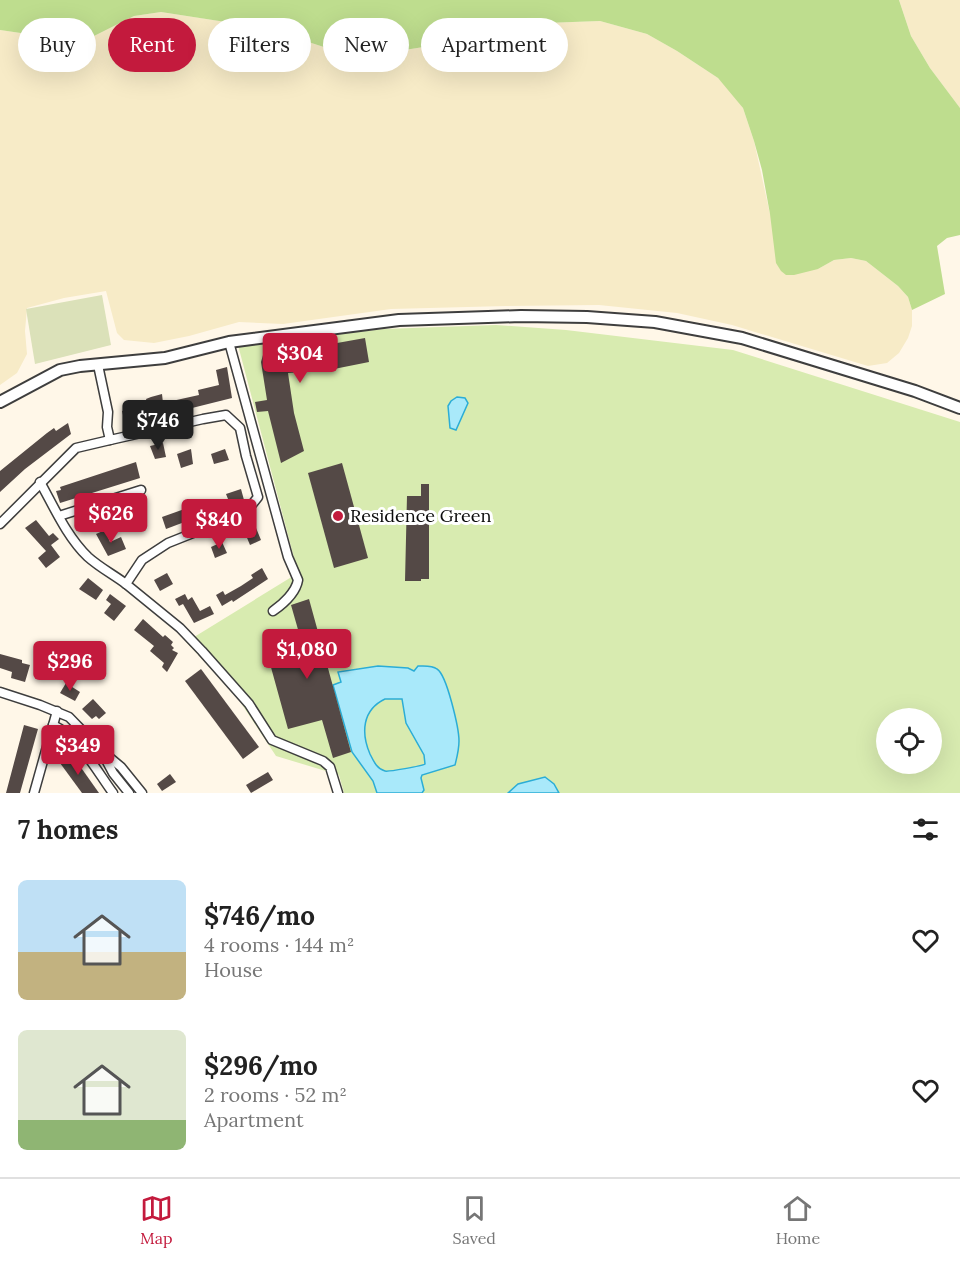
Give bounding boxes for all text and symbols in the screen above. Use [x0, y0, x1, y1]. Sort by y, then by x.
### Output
chip: Buy [18, 18, 96, 72]
chip: Rent [108, 18, 196, 72]
chip: Filters [208, 18, 311, 72]
chip: New [323, 18, 409, 72]
chip: Apartment [421, 18, 568, 72]
pin: $304 [264, 333, 336, 384]
text: $304 [277, 340, 323, 365]
pin: $746 [122, 400, 194, 451]
text: $746 [136, 407, 180, 432]
pin: $626 [75, 493, 147, 544]
pin: $840 [183, 499, 255, 550]
text: $626 [88, 500, 134, 525]
place label: Residence Green [350, 504, 492, 527]
text: $840 [196, 506, 242, 531]
marker: Residence Green [331, 509, 345, 523]
pin: $1,080 [258, 629, 356, 680]
text: $1,080 [276, 636, 338, 661]
pin: $296 [34, 641, 106, 692]
text: $296 [47, 648, 93, 673]
map controls [876, 708, 942, 774]
button: locate [876, 708, 942, 774]
pin: $349 [42, 725, 114, 776]
text: $349 [55, 732, 101, 757]
text: 7 homes [18, 813, 118, 846]
icon: filters [909, 813, 942, 846]
text: $746/mo [204, 899, 315, 932]
icon: home [66, 904, 138, 976]
icon: heart [909, 924, 942, 957]
text: 4 rooms · 144 m² [204, 932, 354, 957]
text: House [204, 957, 263, 982]
text: $296/mo [204, 1049, 318, 1082]
icon: home [66, 1054, 138, 1126]
icon: heart [909, 1074, 942, 1107]
text: 2 rooms · 52 m² [204, 1082, 347, 1107]
text: Apartment [204, 1107, 304, 1132]
tab: Map [140, 1192, 173, 1248]
tab: Saved [453, 1192, 496, 1248]
tab: Home [776, 1192, 820, 1248]

